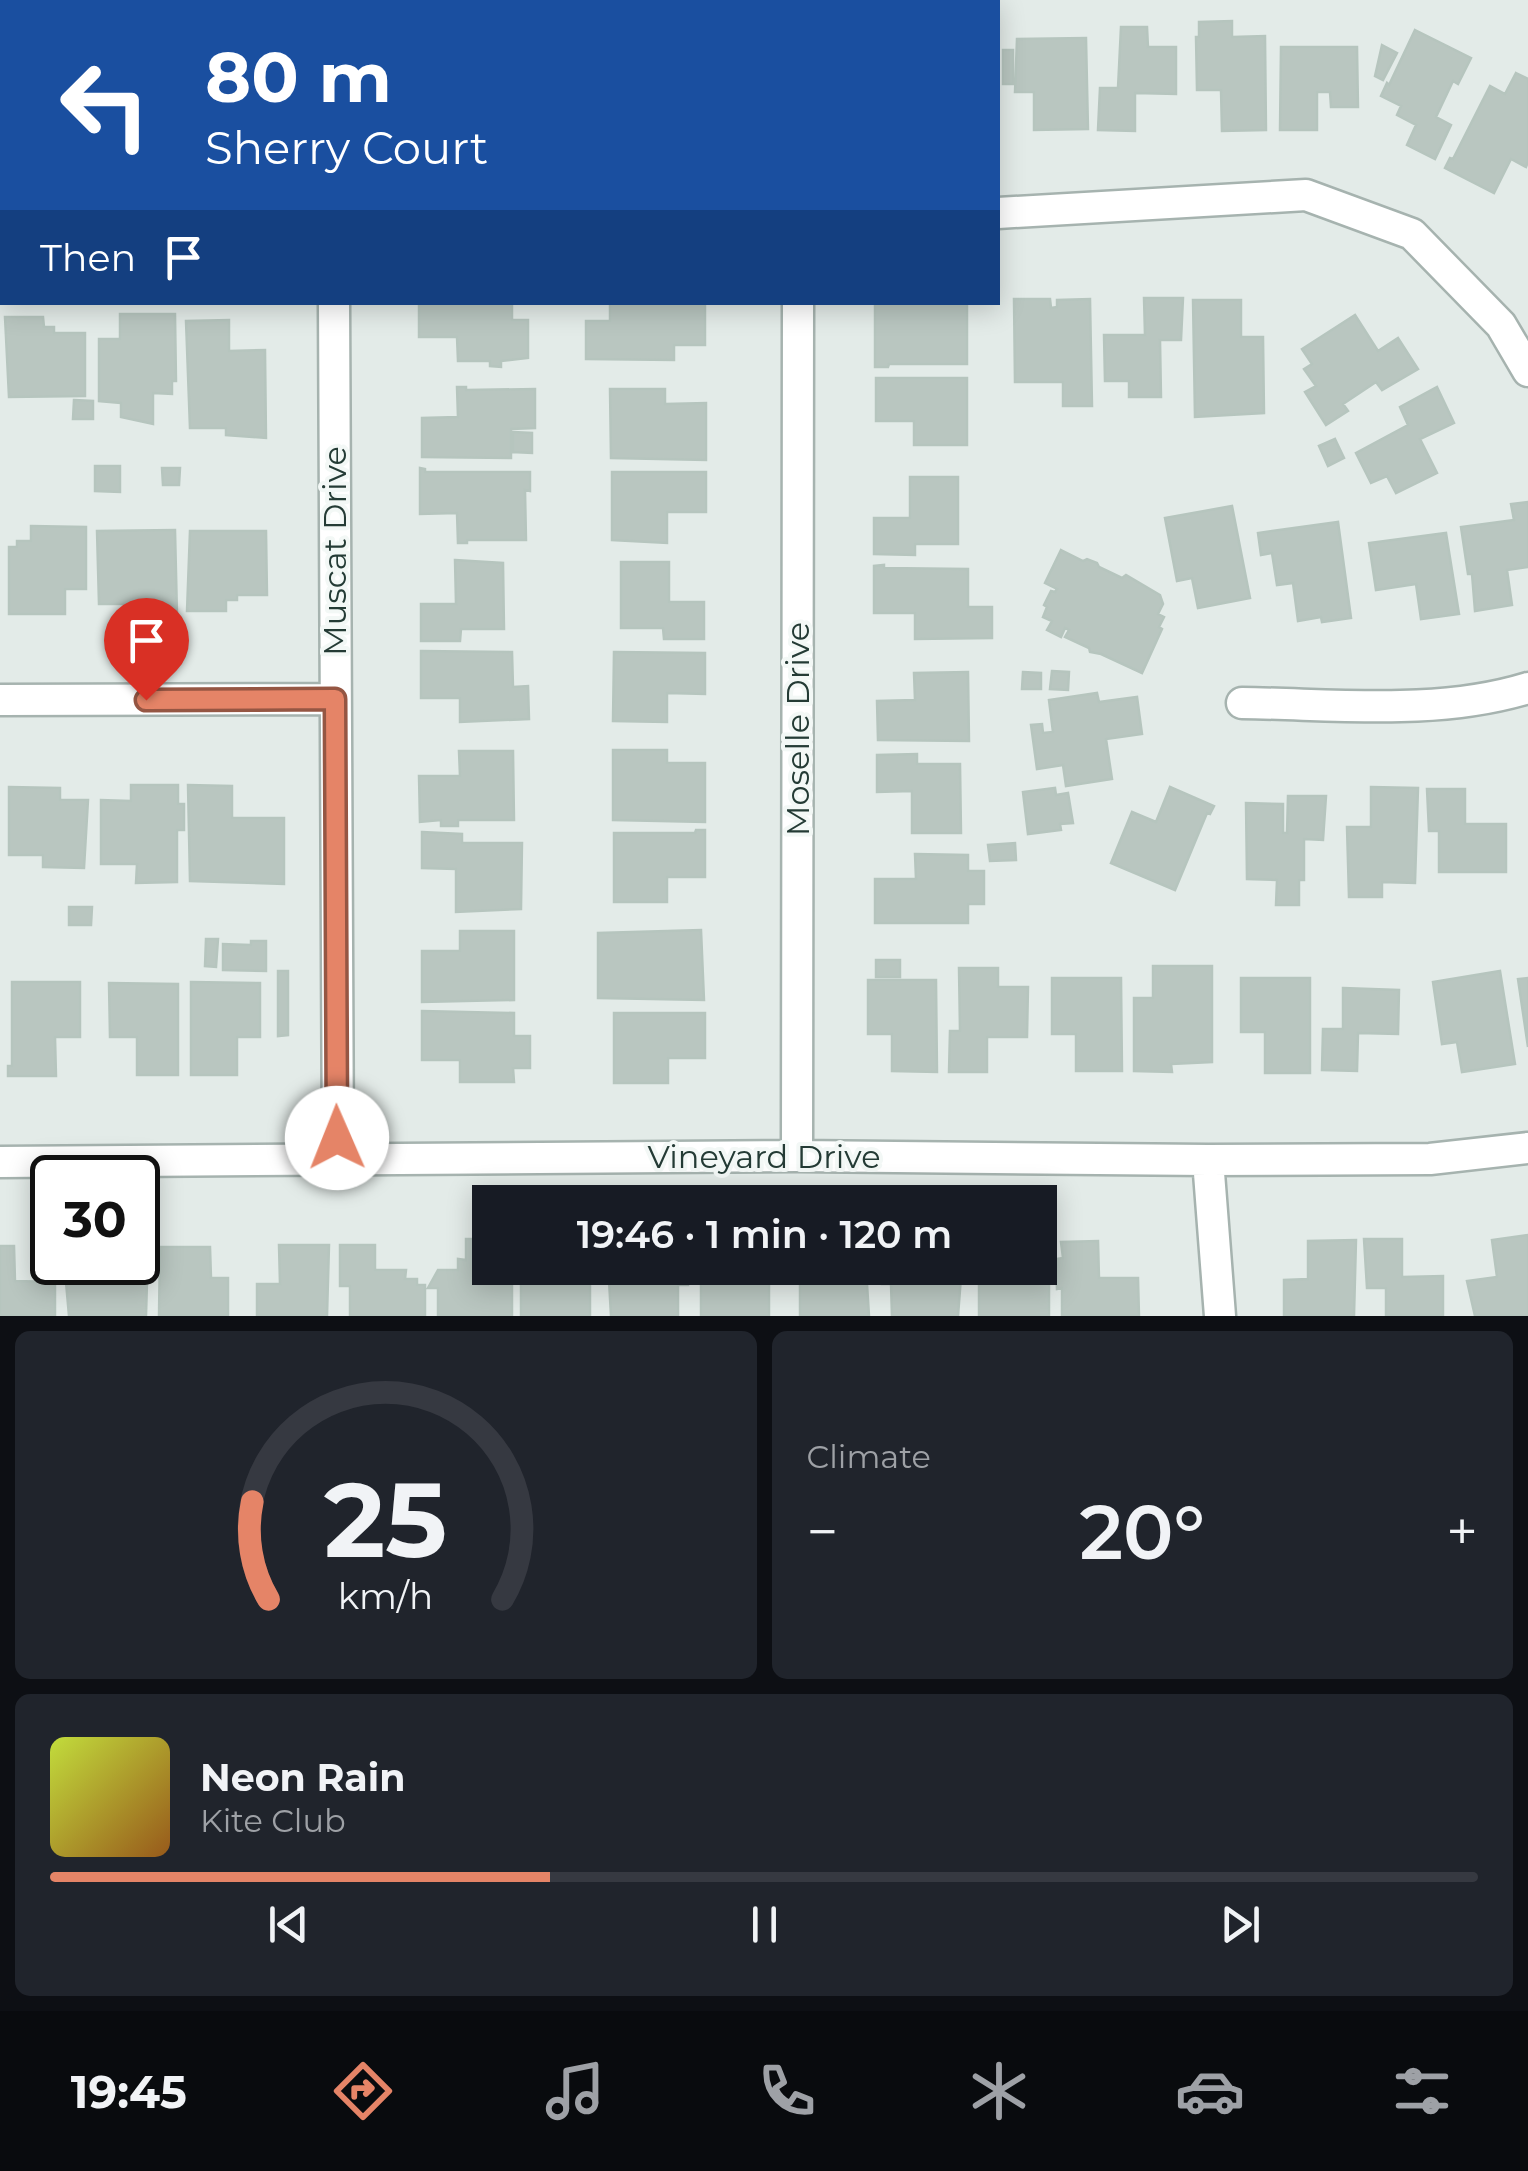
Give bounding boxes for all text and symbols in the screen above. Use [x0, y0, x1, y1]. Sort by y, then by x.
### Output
text: 80 m [205, 34, 392, 120]
icon: left [40, 40, 170, 170]
text: Sherry Court [205, 120, 488, 175]
icon: arrive [156, 230, 211, 285]
text: Then [40, 234, 136, 281]
street label: Muscat Drive [315, 446, 354, 656]
pin [104, 598, 189, 701]
icon: arrive [119, 613, 174, 668]
street label: Moselle Drive [778, 622, 817, 836]
position arrow [285, 1086, 389, 1190]
street label: Vineyard Drive [647, 1137, 881, 1176]
speed limit sign: 30 [30, 1155, 160, 1285]
text: 19:46 · 1 min · 120 m [577, 1211, 952, 1258]
text: Climate [807, 1437, 931, 1476]
text: 25 [324, 1456, 447, 1583]
text: 20° [1079, 1486, 1205, 1578]
text: − [807, 1498, 838, 1565]
text: + [1446, 1498, 1478, 1565]
text: km/h [338, 1574, 433, 1618]
text: Neon Rain [200, 1754, 405, 1801]
text: Kite Club [200, 1801, 346, 1840]
icon: previous [261, 1897, 316, 1952]
icon: pause [737, 1897, 792, 1952]
icon: next [1213, 1897, 1268, 1952]
icon: directions [328, 2056, 398, 2126]
icon: music [540, 2056, 610, 2126]
icon: phone [752, 2056, 822, 2126]
icon: climate [964, 2056, 1034, 2126]
icon: car [1175, 2056, 1245, 2126]
icon: filters [1387, 2056, 1457, 2126]
text: 19:45 [71, 2064, 187, 2119]

